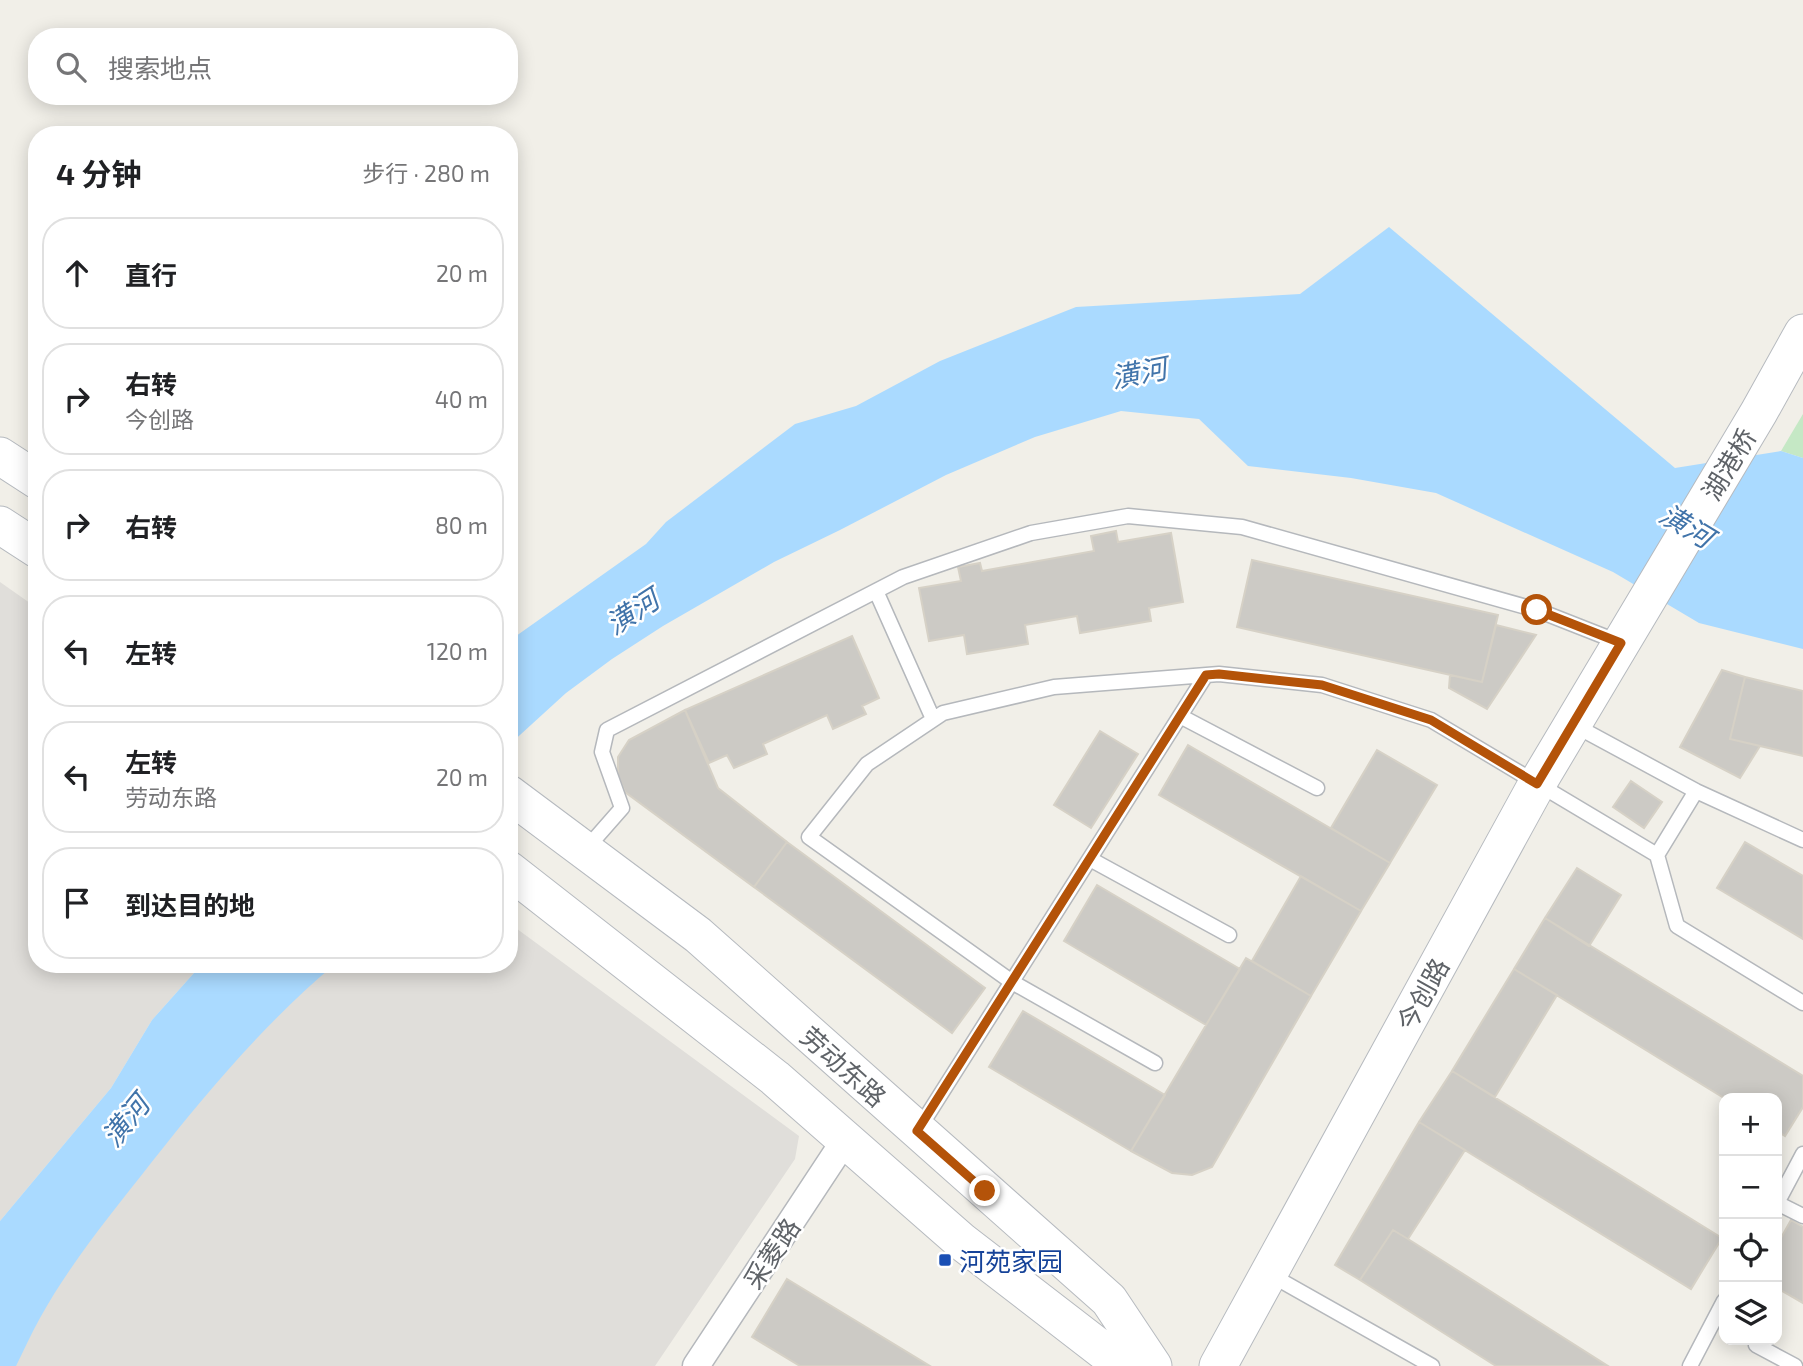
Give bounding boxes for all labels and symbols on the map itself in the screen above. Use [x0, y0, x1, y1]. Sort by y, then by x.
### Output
water label: 潢河 [1108, 349, 1175, 394]
street label: 湖港桥 [1695, 423, 1761, 505]
water label: 潢河 [1654, 496, 1724, 557]
water label: 潢河 [599, 579, 669, 641]
route start [1521, 594, 1552, 625]
street label: 今创路 [1390, 952, 1454, 1036]
street label: 劳动东路 [795, 1020, 893, 1112]
water label: 潢河 [94, 1084, 159, 1152]
route end [969, 1175, 1000, 1206]
street label: 采菱路 [736, 1212, 806, 1294]
place label: 河苑家园 [959, 1245, 1063, 1276]
marker: 河苑家园 [937, 1252, 953, 1268]

